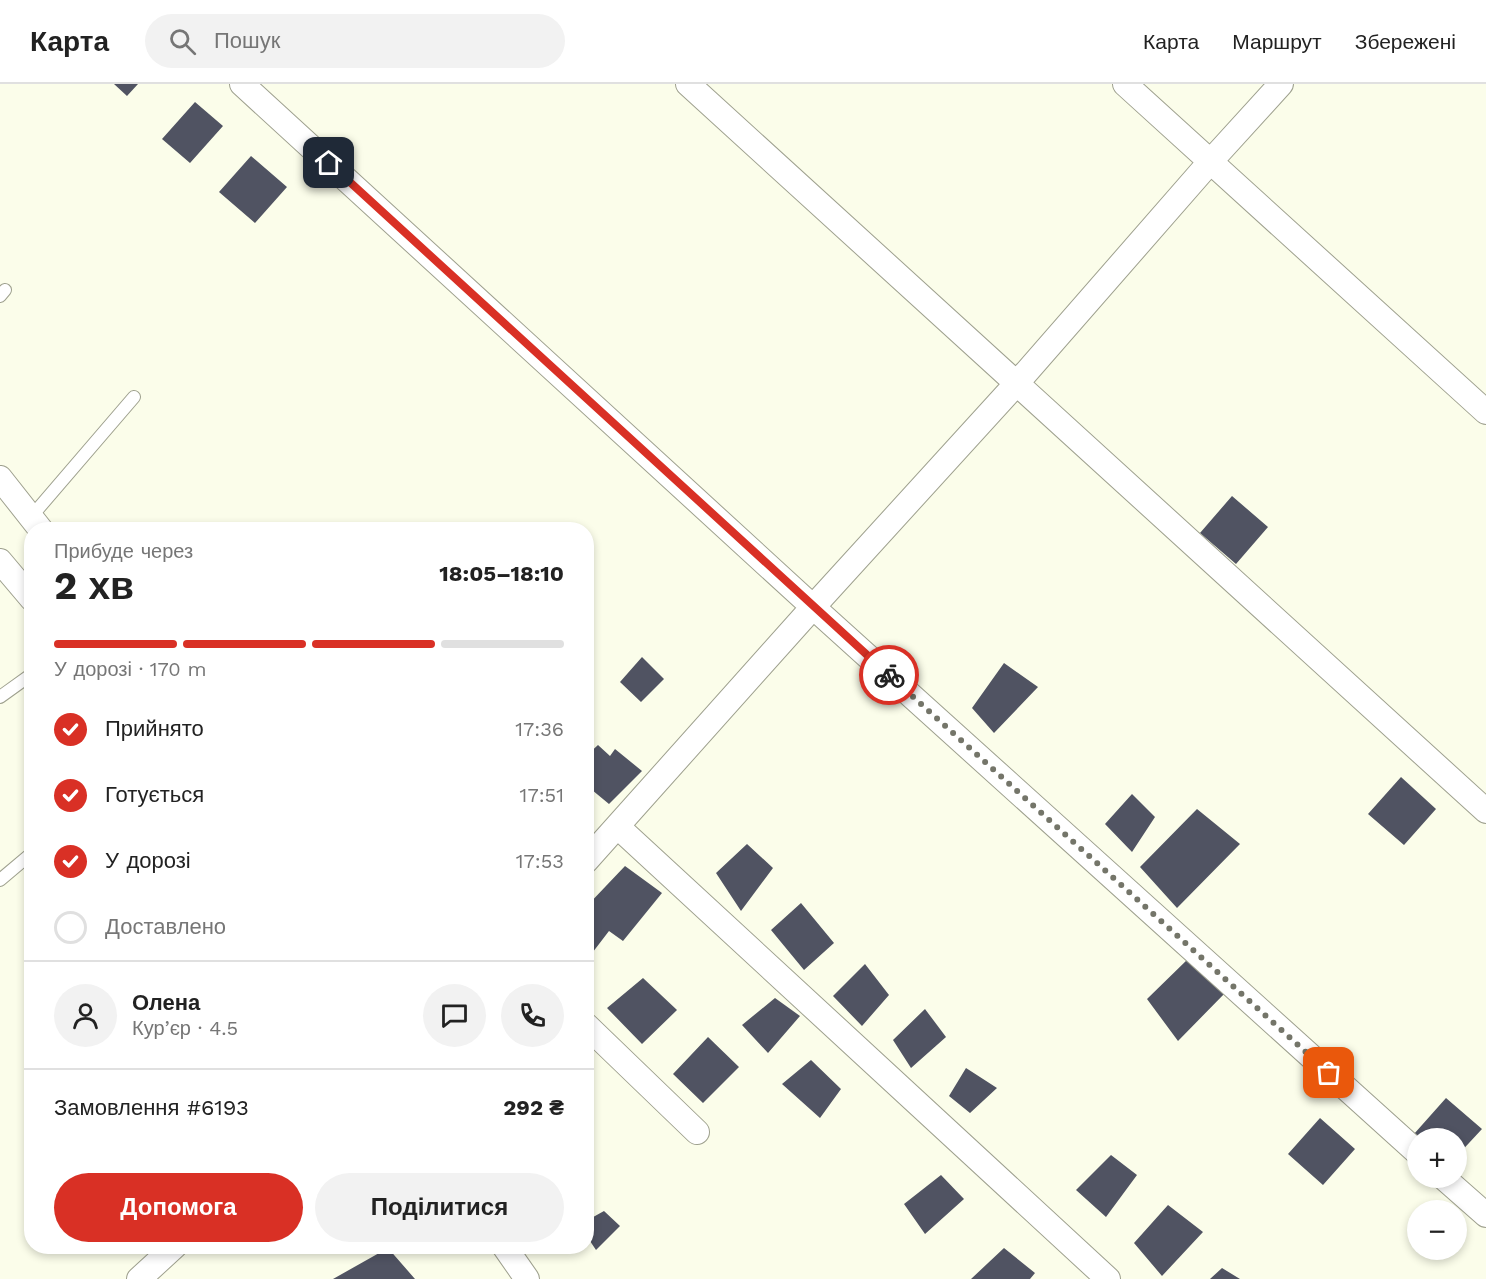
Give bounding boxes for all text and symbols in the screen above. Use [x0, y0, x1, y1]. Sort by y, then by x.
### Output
search box [145, 14, 565, 68]
text: Карта [30, 25, 109, 58]
icon: search [166, 25, 199, 58]
text: Пошук [214, 28, 280, 53]
text: Карта [1143, 29, 1199, 54]
text: Маршрут [1232, 29, 1322, 54]
text: Збережені [1355, 29, 1456, 54]
pin [303, 137, 354, 188]
icon: home [312, 146, 345, 179]
text: Прибуде через [54, 539, 193, 563]
text: 18:05–18:10 [439, 561, 564, 586]
text: 2 хв [54, 563, 134, 608]
courier [859, 645, 919, 705]
text: У дорозі · 170 m [54, 657, 207, 681]
icon: bike [873, 659, 906, 692]
icon: check [54, 713, 87, 746]
text: Прийнято [105, 716, 204, 741]
text: 17:36 [515, 717, 564, 741]
icon: check [54, 779, 87, 812]
text: Готується [105, 782, 204, 807]
text: 17:51 [520, 783, 564, 807]
icon: check [54, 845, 87, 878]
text: У дорозі [105, 848, 191, 873]
text: 17:53 [516, 849, 564, 873]
text: Доставлено [105, 914, 226, 939]
button: person [54, 984, 117, 1047]
button: chat [423, 984, 486, 1047]
button: phone [501, 984, 564, 1047]
text: Олена [132, 990, 200, 1015]
text: Кур’єр · 4.5 [132, 1016, 238, 1040]
pin [1303, 1047, 1354, 1098]
icon: bag [1312, 1056, 1345, 1089]
text: Замовлення #6193 [54, 1095, 249, 1120]
text: 292 ₴ [503, 1095, 564, 1120]
map controls [1407, 1128, 1467, 1260]
button: + [1407, 1128, 1467, 1188]
button: Допомога [54, 1173, 303, 1242]
button: Поділитися [315, 1173, 564, 1242]
button: − [1407, 1200, 1467, 1260]

